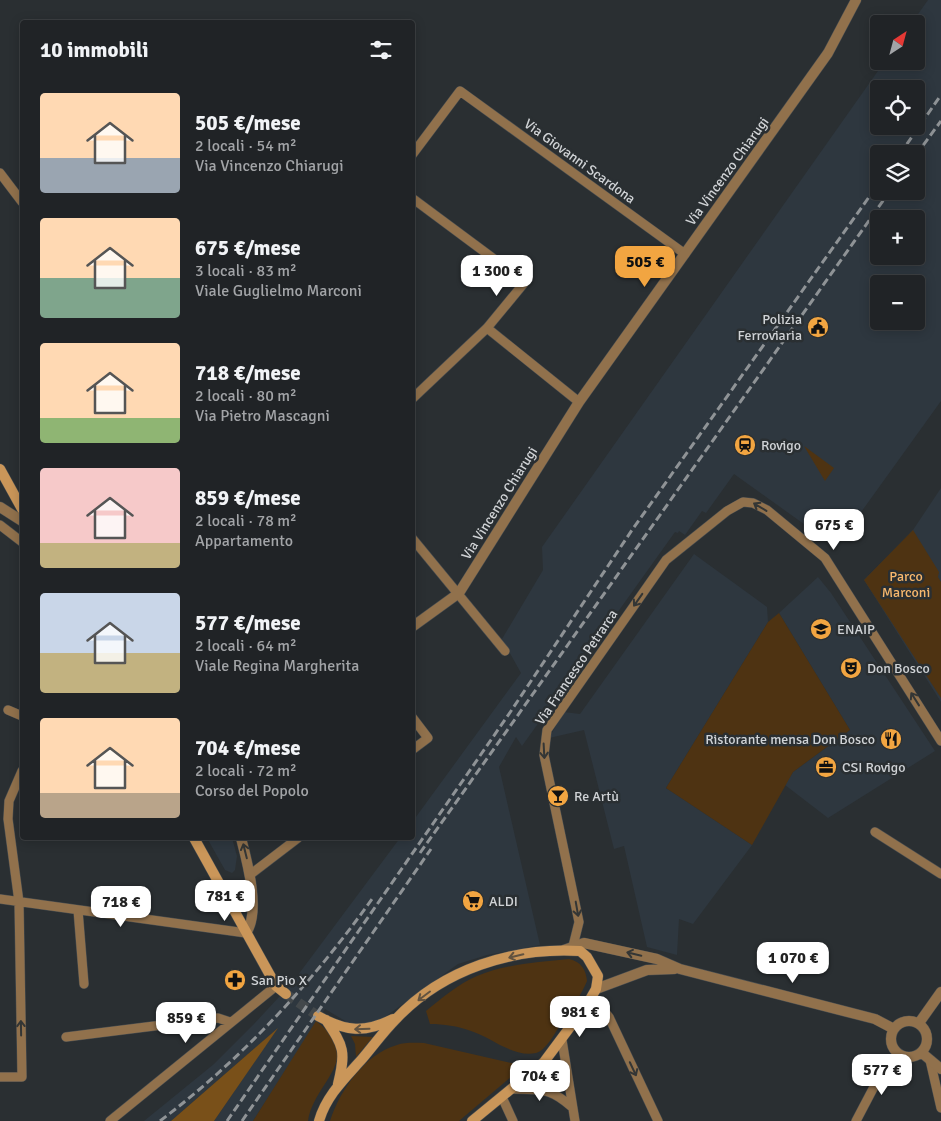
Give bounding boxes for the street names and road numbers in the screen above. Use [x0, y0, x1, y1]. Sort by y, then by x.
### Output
street label: Via Vincenzo Chiarugi [682, 114, 772, 229]
street label: Via Giovanni Scardona [521, 115, 639, 208]
street label: Via Vincenzo Chiarugi [458, 444, 541, 563]
street label: Via Francesco Petrarca [531, 606, 621, 728]

